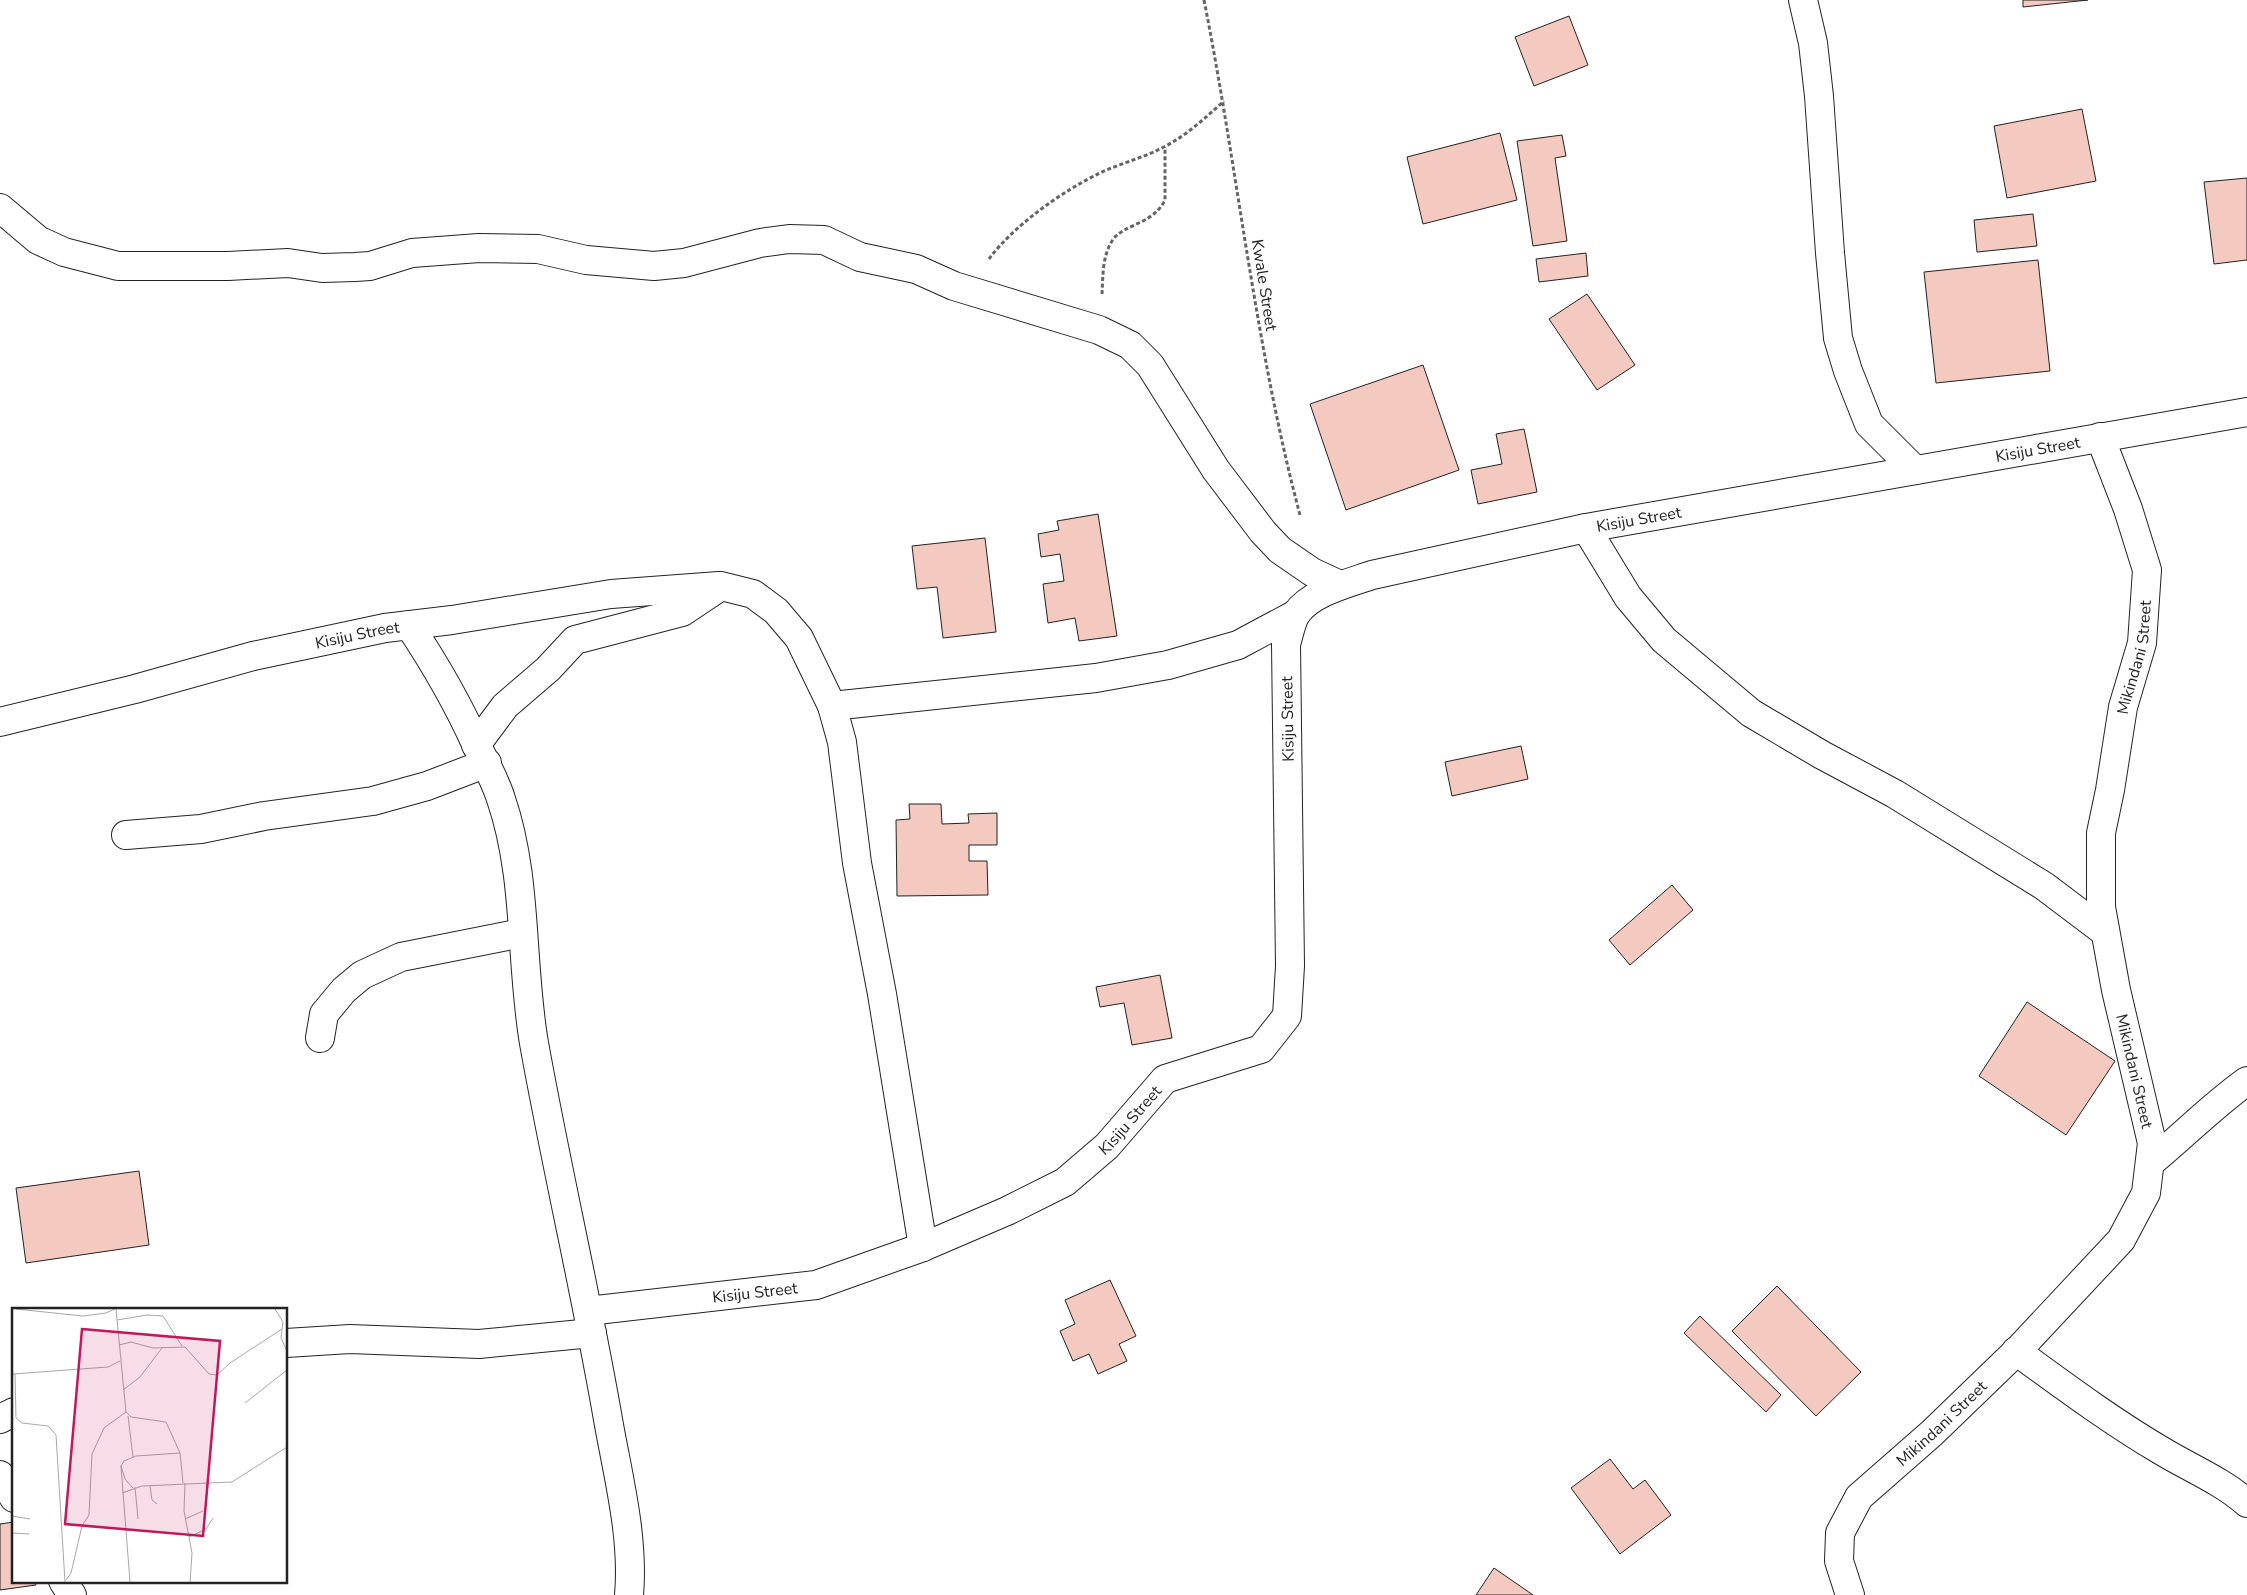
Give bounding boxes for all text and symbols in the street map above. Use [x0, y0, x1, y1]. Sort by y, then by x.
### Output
street label: Kwale Street [1246, 238, 1282, 333]
street label: Kisiju Street [1994, 431, 2082, 468]
street label: Kisiju Street [1595, 501, 1683, 538]
street label: Mikindani Street [2112, 599, 2157, 716]
street label: Kisiju Street [313, 616, 401, 655]
street label: Kisiju Street [1276, 676, 1300, 762]
street label: Mikindani Street [2110, 1012, 2158, 1131]
street label: Kisiju Street [1094, 1081, 1167, 1161]
street label: Kisiju Street [711, 1277, 799, 1309]
inset map [12, 1308, 288, 1582]
street label: Mikindani Street [1892, 1376, 1992, 1472]

